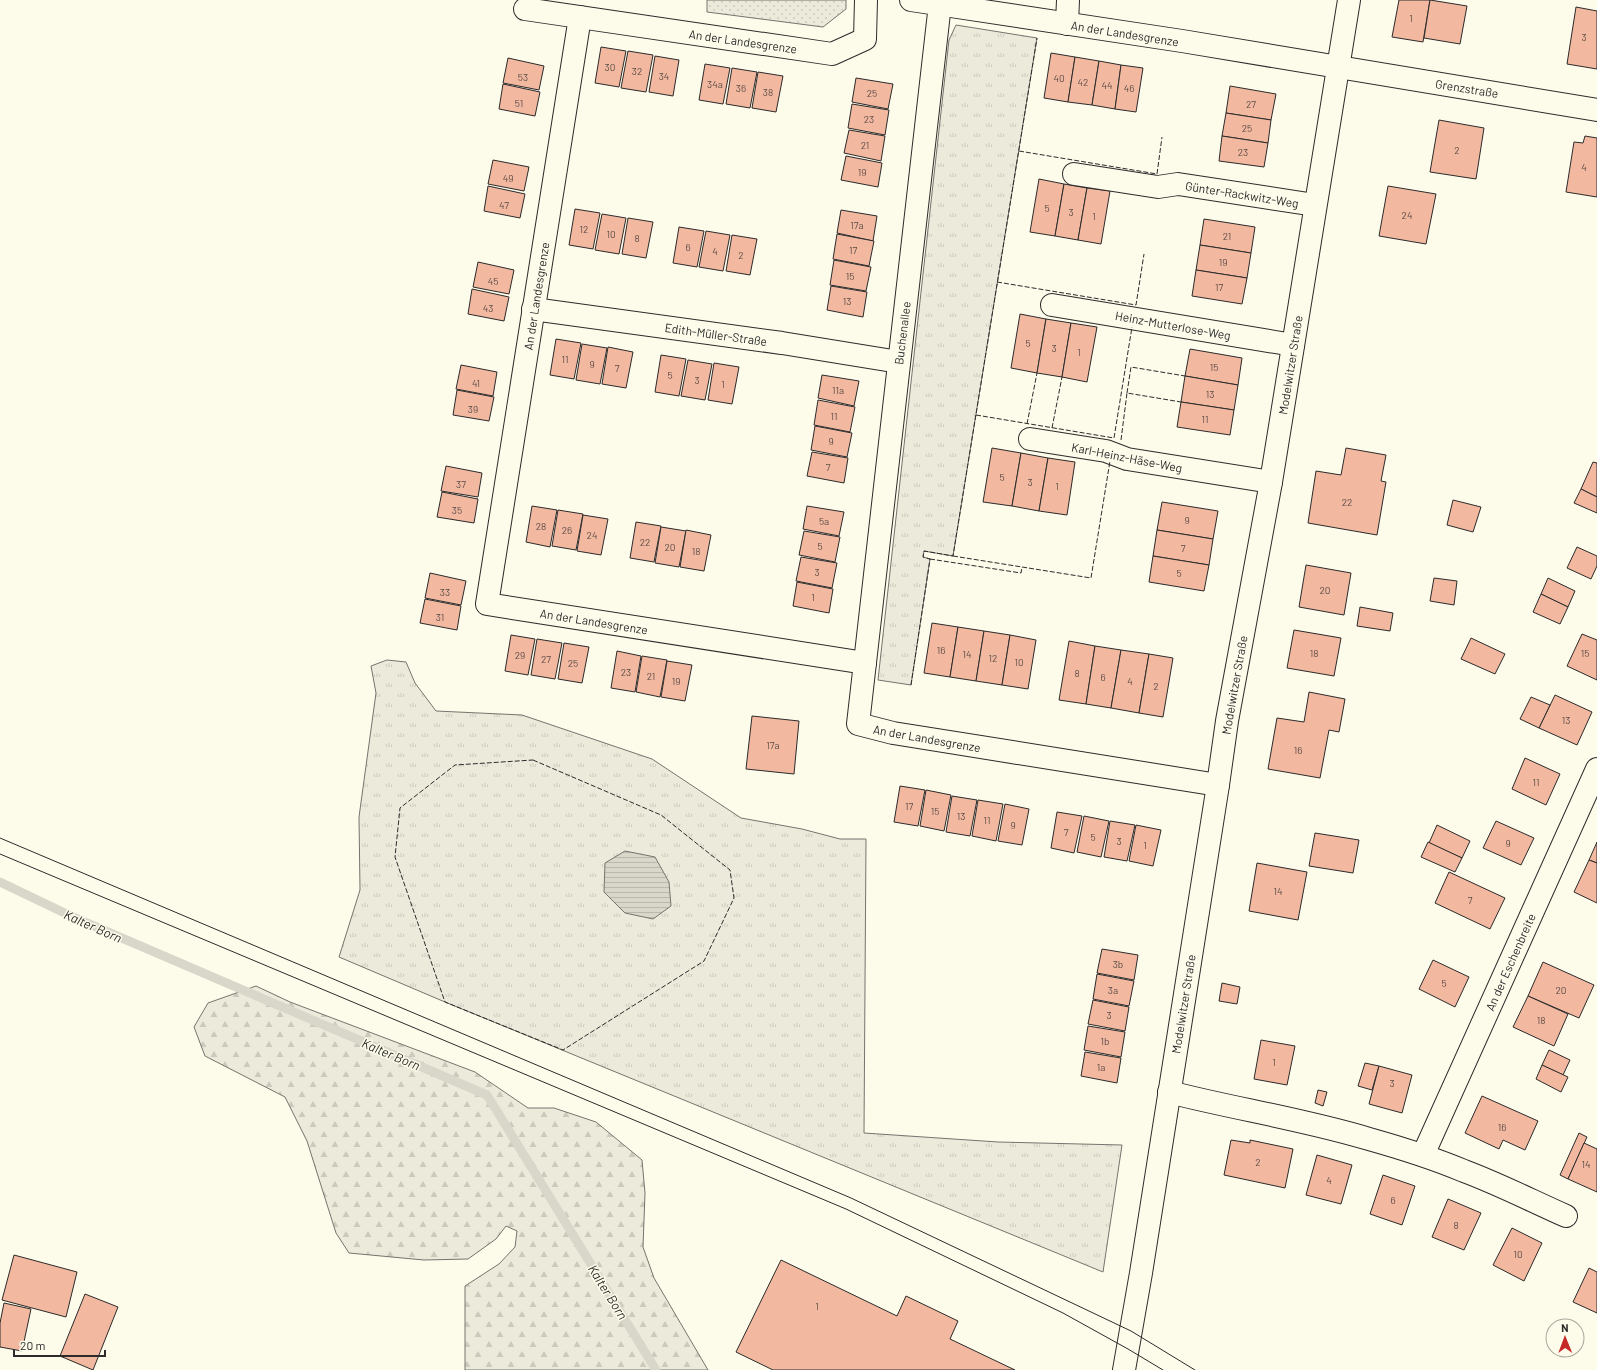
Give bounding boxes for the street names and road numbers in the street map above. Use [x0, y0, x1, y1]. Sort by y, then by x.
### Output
street label: An der Landesgrenze [1070, 18, 1180, 48]
street label: An der Landesgrenze [688, 26, 798, 56]
street label: Grenzstraße [1435, 76, 1499, 100]
street label: Günter-Rackwitz-Weg [1184, 178, 1300, 210]
street label: An der Landesgrenze [521, 241, 551, 351]
street label: Buchenallee [891, 301, 913, 365]
street label: Heinz-Mutterlose-Weg [1114, 308, 1232, 342]
street label: Modelwitzer Straße [1275, 314, 1305, 416]
street label: Edith-Müller-Straße [664, 320, 768, 348]
street label: Karl-Heinz-Häse-Weg [1070, 439, 1184, 475]
street label: An der Landesgrenze [539, 606, 649, 636]
street label: Modelwitzer Straße [1218, 634, 1250, 736]
street label: An der Landesgrenze [872, 722, 982, 754]
street label: An der Eschenbreite [1482, 911, 1538, 1013]
street label: Modelwitzer Straße [1168, 953, 1198, 1055]

